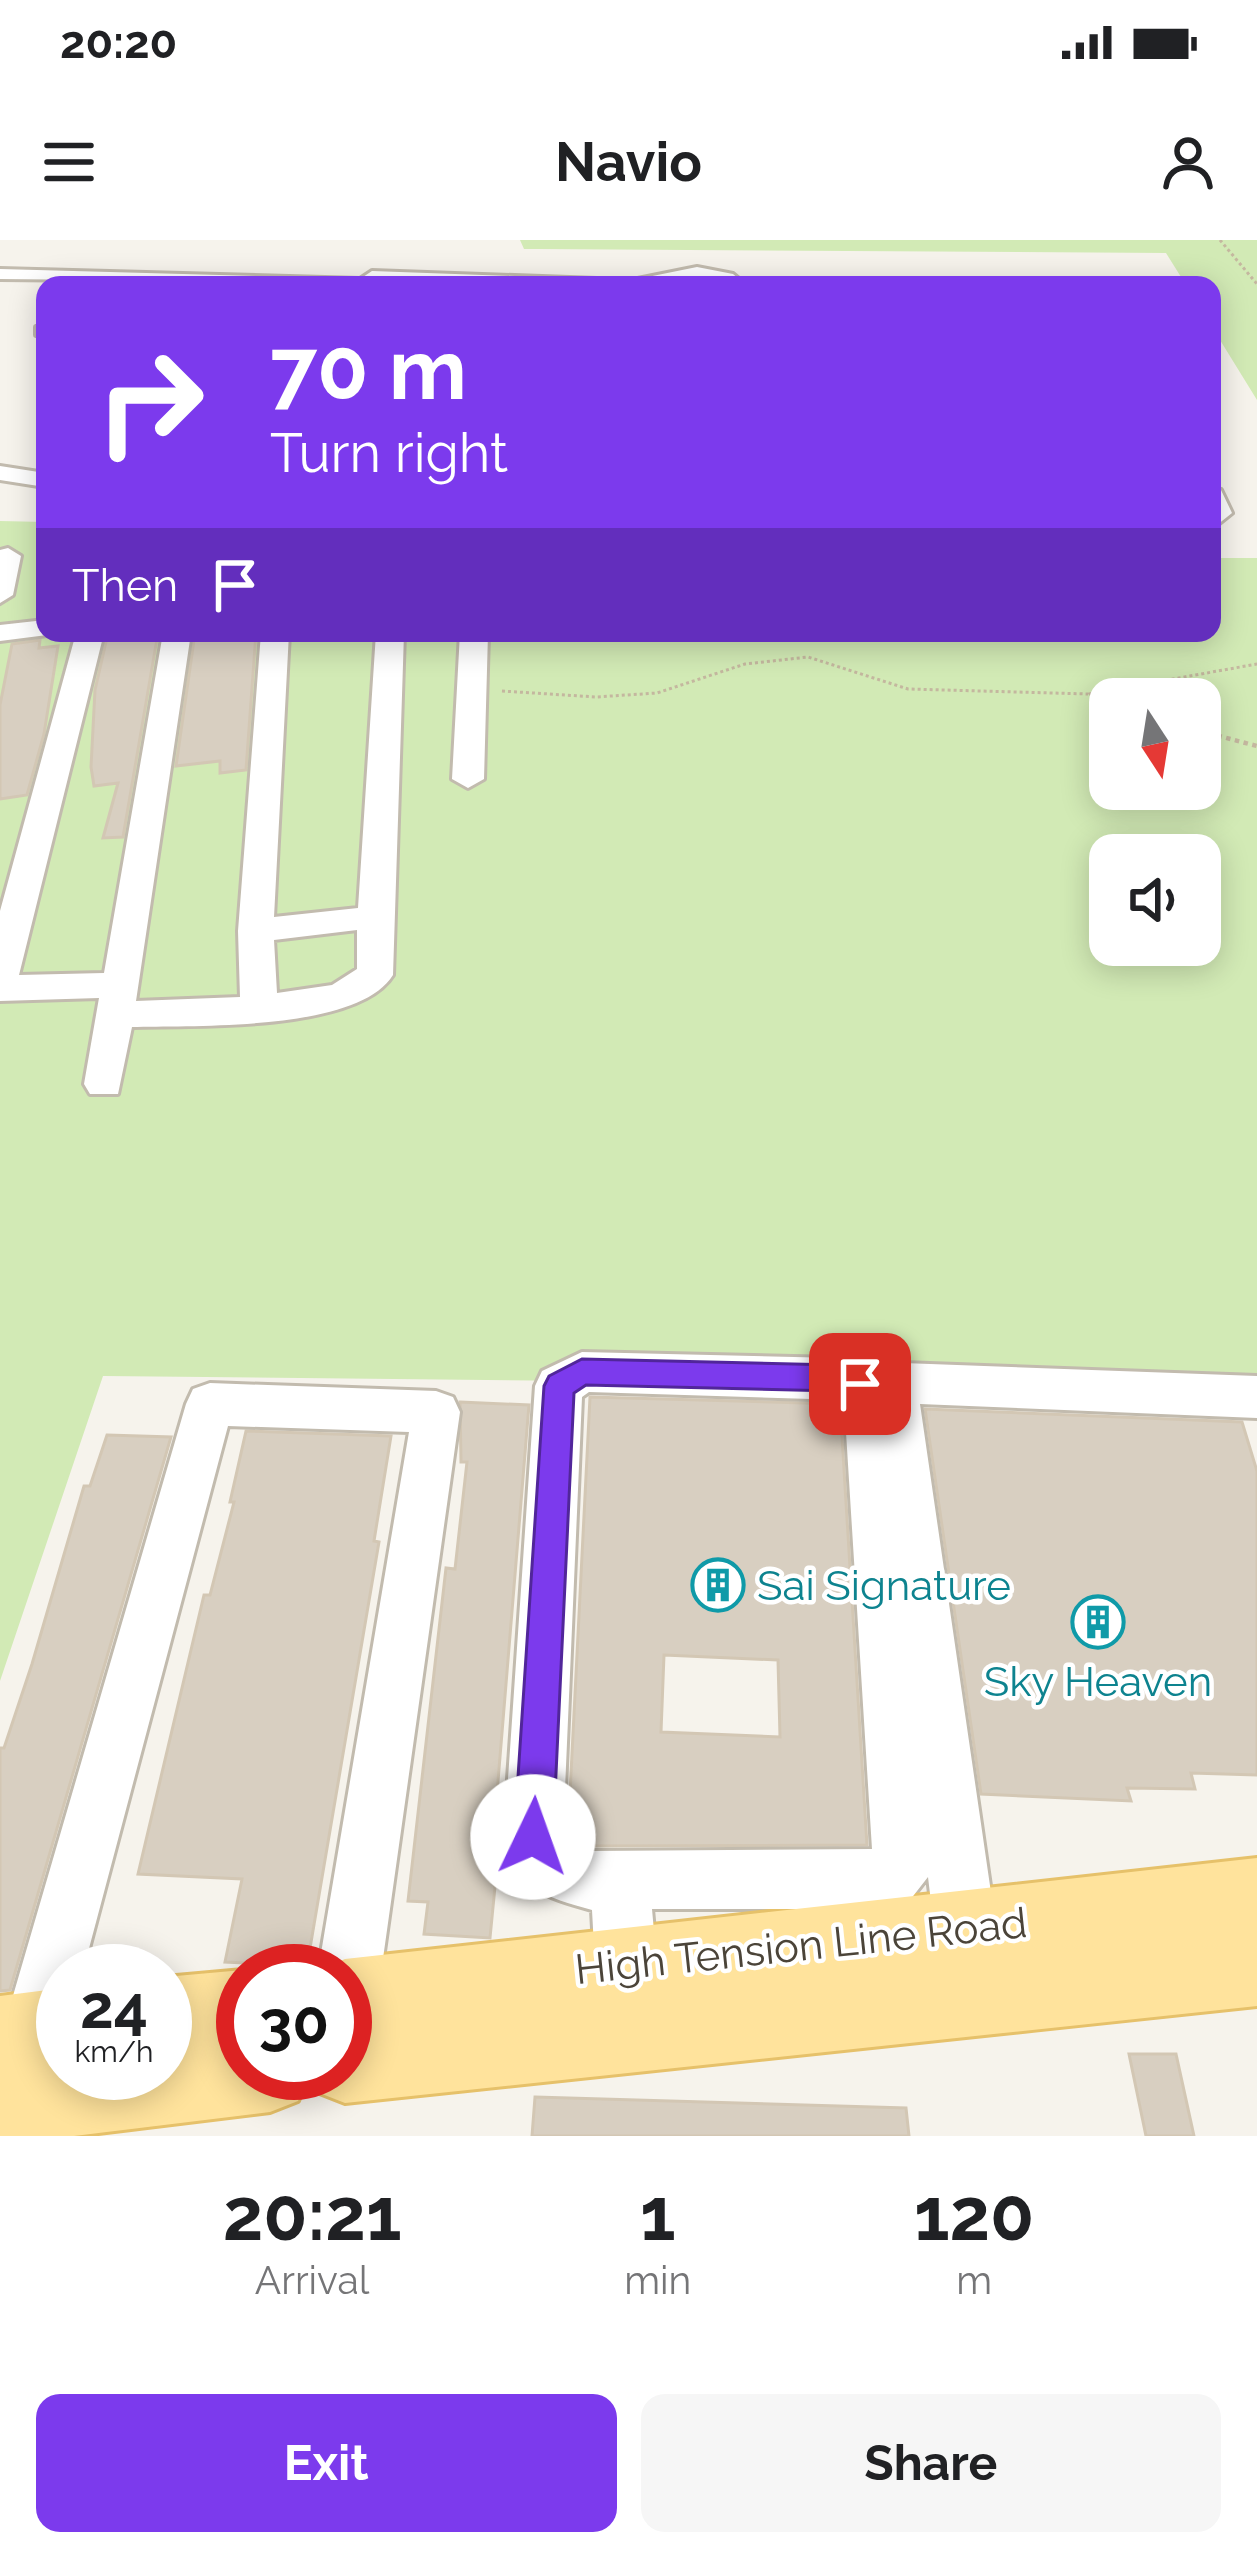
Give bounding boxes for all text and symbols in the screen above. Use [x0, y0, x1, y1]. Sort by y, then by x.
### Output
text: 20:20 [60, 16, 177, 69]
icon: menu [36, 129, 102, 195]
icon: person [1155, 129, 1221, 195]
text: Navio [555, 130, 702, 194]
text: 70 m [270, 320, 467, 419]
icon: right [72, 324, 228, 480]
text: Turn right [270, 421, 508, 485]
icon: arrive [202, 552, 268, 618]
text: Then [72, 559, 178, 612]
north arrow [1089, 678, 1221, 810]
map controls [1089, 678, 1221, 966]
button: sound [1089, 834, 1221, 966]
pin [809, 1333, 911, 1435]
icon: arrive [827, 1351, 893, 1417]
building icon: Sai Signature [690, 1557, 746, 1613]
place label: Sai Signature [757, 1561, 1011, 1610]
building icon: Sky Heaven [1070, 1594, 1126, 1650]
place label: Sky Heaven [984, 1657, 1212, 1706]
position arrow [470, 1774, 596, 1900]
street label: High Tension Line Road [573, 1898, 1029, 1994]
speed limit sign: 30 [216, 1944, 372, 2100]
text: 24 [80, 1972, 148, 2042]
text: km/h [74, 2034, 154, 2069]
text: 20:21 [223, 2172, 401, 2257]
text: 1 [640, 2172, 675, 2257]
text: 120 [914, 2172, 1034, 2257]
text: Arrival [255, 2257, 369, 2303]
text: min [624, 2257, 691, 2303]
text: m [956, 2257, 992, 2303]
button: Exit [36, 2394, 617, 2532]
button: Share [641, 2394, 1221, 2532]

